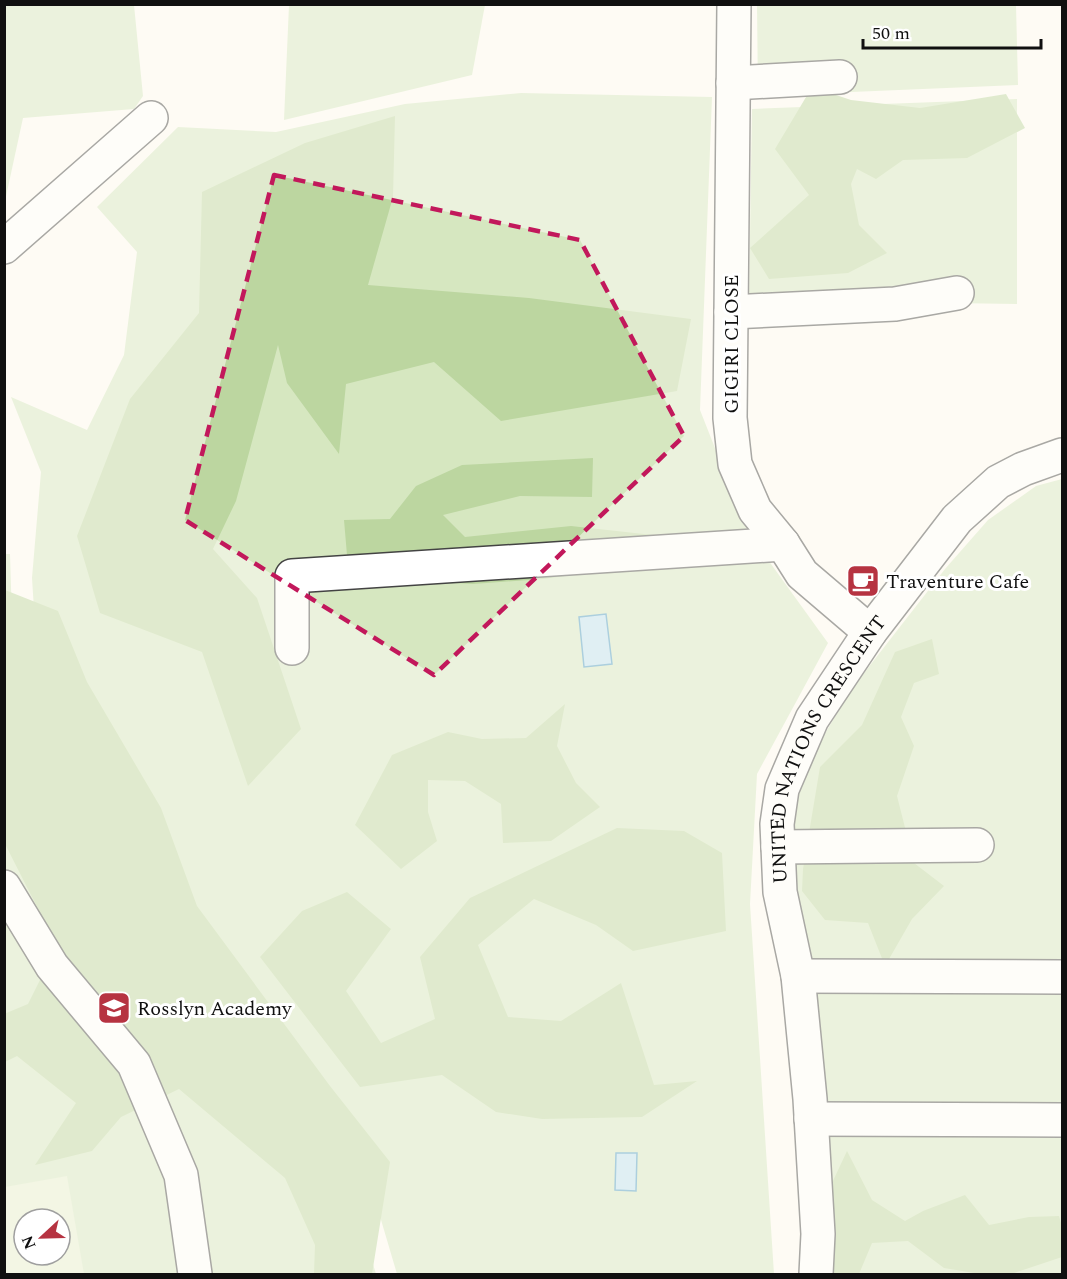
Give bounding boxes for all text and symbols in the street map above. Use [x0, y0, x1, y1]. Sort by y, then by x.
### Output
scale bar [863, 12, 1042, 50]
text: 50 m [872, 20, 910, 47]
street label: GIGIRI CLOSE [717, 274, 747, 414]
cafe icon: Traventure Cafe [845, 563, 881, 599]
place label: Traventure Cafe [886, 567, 1029, 597]
street label: UNITED NATIONS CRESCENT [763, 609, 894, 884]
school or university icon: Rosslyn Academy [96, 990, 132, 1026]
place label: Rosslyn Academy [137, 994, 293, 1024]
north arrow [12, 1207, 72, 1267]
text: N [15, 1232, 43, 1253]

